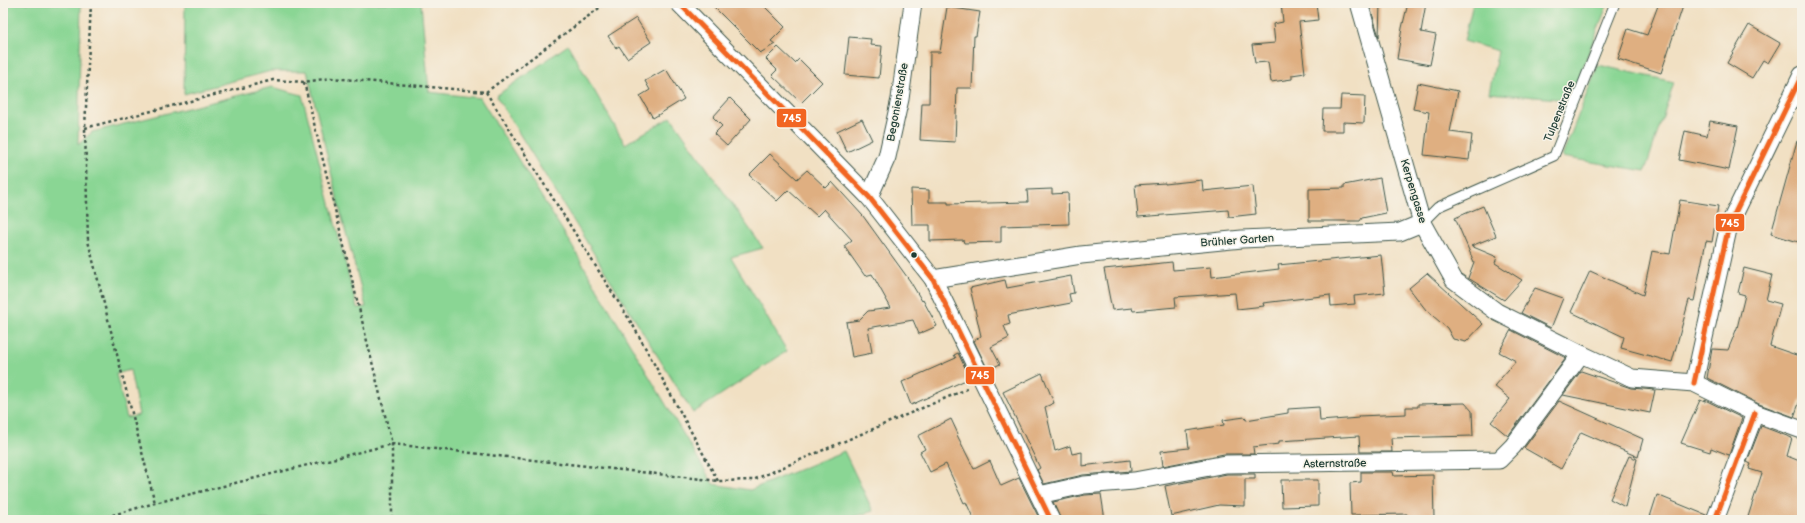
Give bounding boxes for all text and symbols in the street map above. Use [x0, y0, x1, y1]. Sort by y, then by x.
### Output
street label: Begonienstraße [884, 61, 911, 142]
street label: Tulpenstraße [1541, 78, 1578, 144]
line badge: 745 [776, 108, 807, 128]
text: 745 [783, 112, 802, 125]
street label: Kerpengasse [1398, 157, 1430, 225]
line badge: 745 [1715, 213, 1745, 232]
text: 745 [1721, 217, 1740, 230]
street label: Brühler Garten [1200, 231, 1274, 250]
unlabelled marker [909, 250, 919, 260]
line badge: 745 [965, 366, 995, 385]
text: 745 [971, 369, 990, 382]
street label: Asternstraße [1303, 456, 1367, 471]

